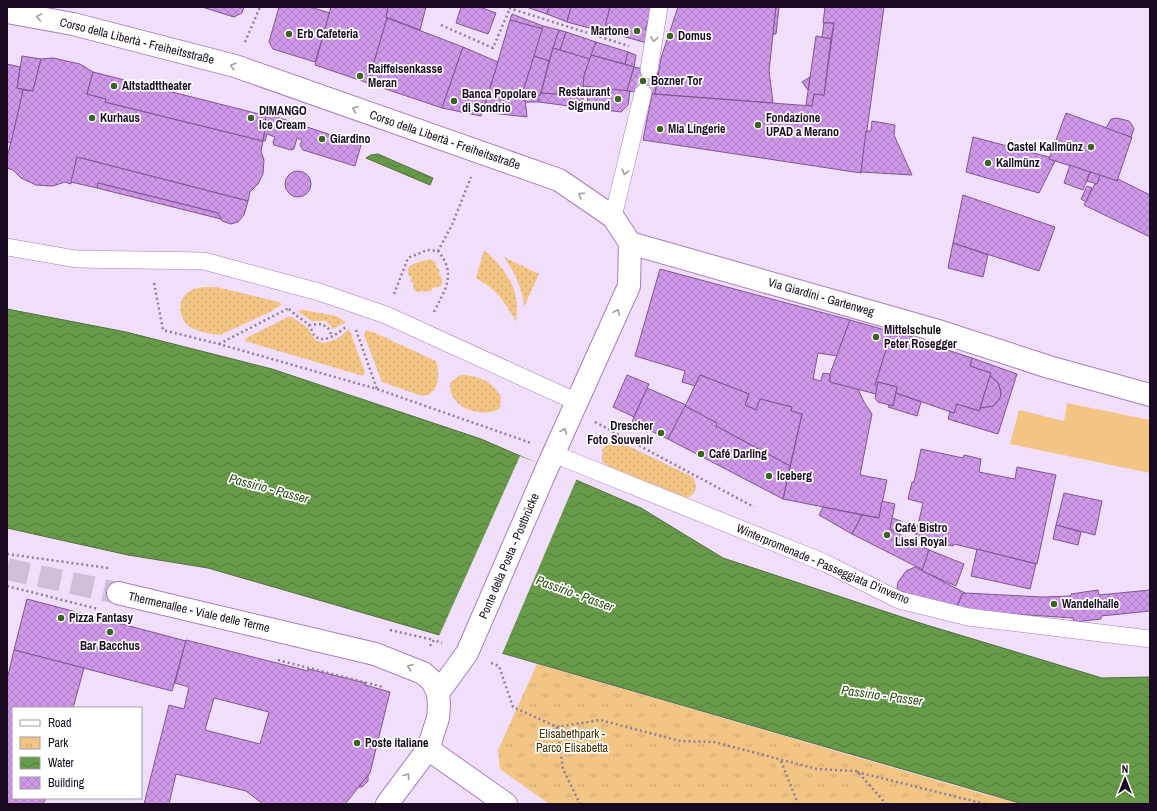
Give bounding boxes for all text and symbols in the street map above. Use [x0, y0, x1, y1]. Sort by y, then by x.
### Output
one-way arrow [35, 14, 42, 22]
street label: Corso della Libertà - Freiheitsstraße [58, 14, 216, 68]
place label: Martone [591, 23, 630, 39]
place label: Erb Cafeteria [297, 26, 359, 42]
marker: Martone [632, 26, 642, 36]
place label: Domus [678, 28, 712, 44]
marker: Erb Cafeteria [284, 29, 294, 39]
marker: Domus [665, 31, 675, 41]
one-way arrow [650, 36, 659, 42]
place label: Raiffeisenkasse Meran [368, 61, 443, 91]
one-way arrow [229, 62, 236, 71]
marker: Raiffeisenkasse Meran [355, 71, 365, 81]
place label: Bozner Tor [651, 73, 702, 89]
marker: Bozner Tor [638, 76, 648, 86]
place label: Altstadttheater [122, 78, 192, 94]
marker: Altstadttheater [109, 81, 119, 91]
place label: Restaurant Sigmund [559, 84, 611, 114]
place label: Banca Popolare di Sondrio [462, 86, 537, 116]
marker: Restaurant Sigmund [613, 94, 623, 104]
marker: Banca Popolare di Sondrio [449, 96, 459, 106]
place label: DIMANGO Ice Cream [259, 103, 307, 133]
one-way arrow [352, 105, 359, 114]
street label: Corso della Libertà - Freiheitsstraße [367, 107, 523, 173]
place label: Kurhaus [100, 110, 140, 126]
place label: Fondazione UPAD a Merano [766, 110, 839, 140]
marker: Kurhaus [87, 113, 97, 123]
marker: DIMANGO Ice Cream [246, 113, 256, 123]
marker: Fondazione UPAD a Merano [753, 120, 763, 130]
place label: Mia Lingerie [668, 121, 726, 137]
marker: Mia Lingerie [655, 124, 665, 134]
place label: Giardino [330, 131, 370, 147]
marker: Giardino [317, 134, 327, 144]
place label: Castel Kallmünz [1007, 139, 1083, 155]
marker: Castel Kallmünz [1086, 142, 1096, 152]
place label: Kallmünz [996, 155, 1040, 171]
marker: Kallmünz [983, 158, 993, 168]
one-way arrow [621, 169, 629, 175]
one-way arrow [578, 193, 585, 200]
street label: Via Giardini - Gartenweg [766, 274, 876, 320]
one-way arrow [612, 309, 620, 316]
place label: Mittelschule Peter Rosegger [884, 322, 957, 352]
marker: Mittelschule Peter Rosegger [871, 332, 881, 342]
place label: Drescher Foto Souvenir [587, 418, 653, 448]
one-way arrow [559, 427, 567, 435]
marker: Drescher Foto Souvenir [656, 428, 666, 438]
place label: Café Darling [709, 446, 767, 462]
marker: Café Darling [696, 449, 706, 459]
place label: Iceberg [777, 468, 812, 484]
water label: Passirio - Passer [227, 470, 311, 507]
marker: Iceberg [764, 471, 774, 481]
street label: Ponte della Posta - Postbrücke [475, 491, 543, 621]
street label: Winterpromenade - Passeggiata D'inverno [734, 520, 912, 608]
place label: Café Bistro Lissi Royal [895, 520, 948, 550]
marker: Café Bistro Lissi Royal [882, 530, 892, 540]
water label: Passirio - Passer [534, 571, 617, 616]
street label: Thermenallee - Viale delle Terme [127, 588, 271, 636]
place label: Wandelhalle [1062, 596, 1120, 612]
marker: Wandelhalle [1049, 599, 1059, 609]
place label: Pizza Fantasy [69, 610, 134, 626]
marker: Pizza Fantasy [56, 613, 66, 623]
marker: Bar Bacchus [105, 627, 115, 637]
place label: Bar Bacchus [80, 638, 141, 654]
one-way arrow [407, 664, 414, 672]
water label: Passirio - Passer [840, 681, 924, 710]
legend [12, 707, 142, 799]
text: Road [48, 715, 72, 731]
park label: Elisabethpark - Parco Elisabetta [536, 726, 609, 756]
text: Park [48, 735, 68, 751]
place label: Poste italiane [365, 735, 429, 751]
marker: Poste italiane [352, 738, 362, 748]
text: Water [48, 755, 75, 771]
north arrow [1105, 759, 1145, 799]
text: N [1122, 762, 1128, 776]
one-way arrow [402, 774, 409, 781]
text: Building [48, 775, 85, 791]

